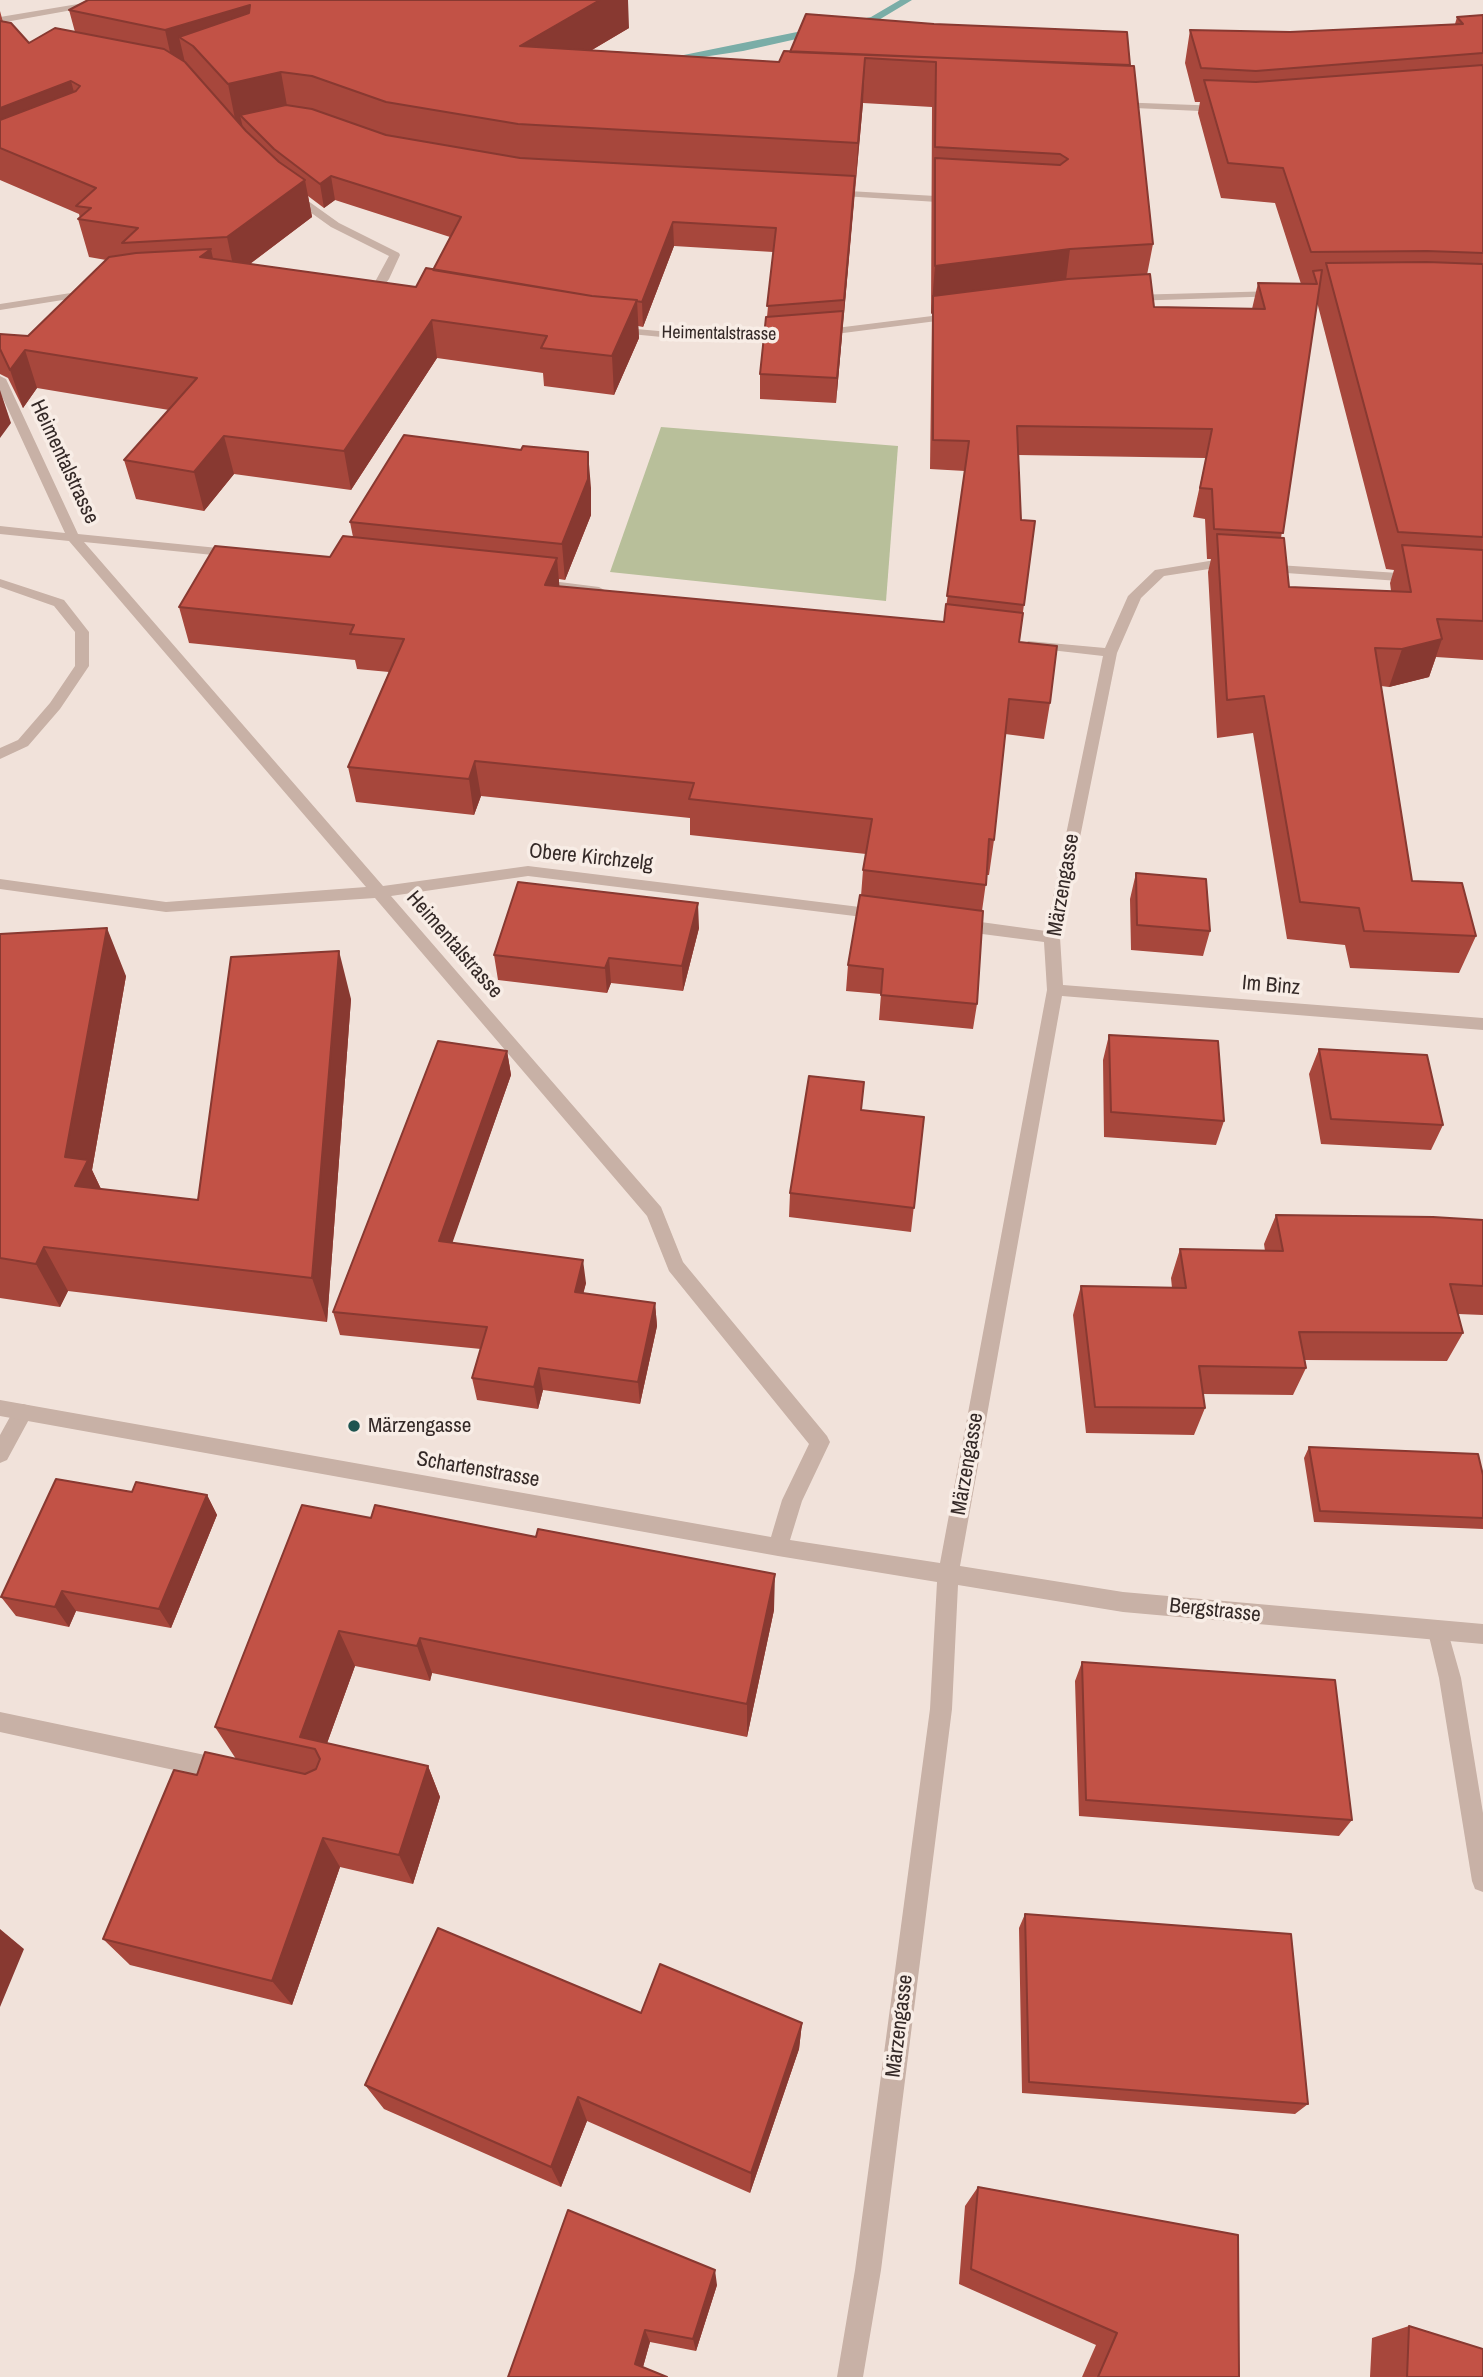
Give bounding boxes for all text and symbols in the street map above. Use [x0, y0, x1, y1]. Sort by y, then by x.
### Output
street label: Heimentalstrasse [661, 322, 777, 346]
street label: Heimentalstrasse [24, 396, 104, 528]
street label: Märzengasse [1043, 832, 1085, 938]
street label: Obere Kirchzelg [528, 839, 654, 877]
street label: Heimentalstrasse [401, 886, 507, 1004]
street label: Im Binz [1241, 971, 1301, 1001]
street label: Märzengasse [947, 1411, 989, 1517]
place label: Märzengasse [368, 1413, 471, 1439]
marker: Märzengasse [346, 1418, 362, 1434]
street label: Schartenstrasse [415, 1447, 541, 1493]
street label: Bergstrasse [1168, 1594, 1262, 1628]
street label: Märzengasse [881, 1973, 919, 2079]

